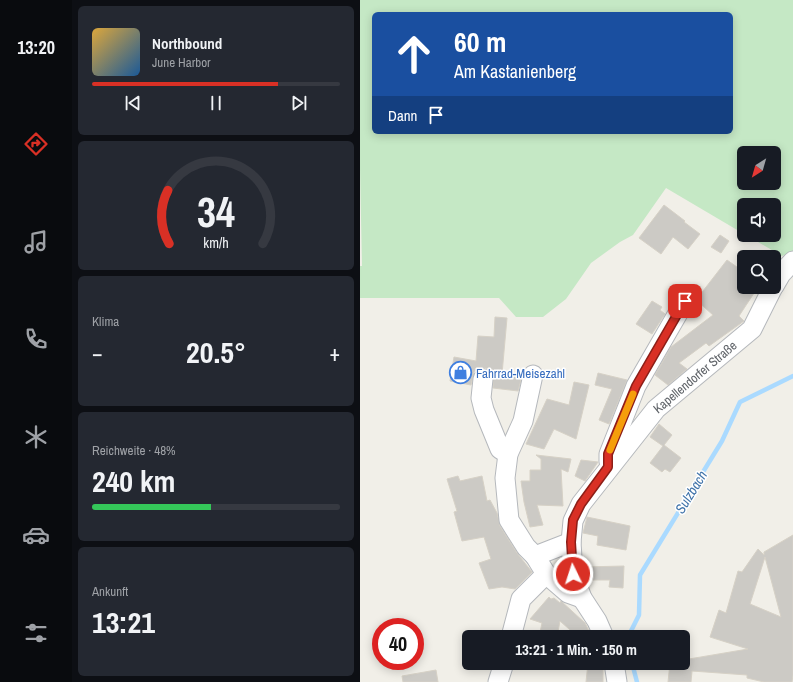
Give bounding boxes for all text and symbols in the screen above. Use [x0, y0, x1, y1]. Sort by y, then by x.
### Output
text: 60 m [454, 23, 506, 61]
icon: ahead [388, 28, 440, 80]
text: Northbound [152, 33, 222, 54]
text: 13:20 [17, 35, 55, 60]
text: June Harbor [152, 54, 211, 71]
text: Am Kastanienberg [454, 59, 576, 84]
icon: previous [122, 92, 144, 114]
icon: pause [205, 92, 227, 114]
icon: next [288, 92, 310, 114]
icon: arrive [425, 104, 447, 126]
text: Dann [388, 105, 417, 126]
icon: directions [22, 130, 50, 158]
north arrow [737, 146, 781, 190]
map controls [737, 146, 781, 294]
text: 34 [197, 184, 235, 240]
button: sound [737, 198, 781, 242]
icon: music [22, 228, 50, 256]
text: km/h [203, 232, 229, 251]
button: search [737, 250, 781, 294]
pin [668, 284, 702, 318]
icon: arrive [674, 290, 696, 312]
text: Klima [92, 313, 119, 330]
icon: phone [22, 325, 50, 353]
text: 20.5° [186, 332, 246, 372]
street label: Kapellendorfer Straße [650, 337, 740, 417]
text: − [92, 338, 103, 368]
text: + [329, 338, 340, 368]
shop icon: Fahrrad-Meisezahl [447, 360, 473, 386]
place label: Fahrrad-Meisezahl [476, 365, 565, 382]
icon: climate [22, 423, 50, 451]
text: Reichweite · 48% [92, 442, 176, 459]
text: 240 km [92, 461, 175, 501]
water label: Sulzbach [671, 467, 711, 517]
icon: car [22, 521, 50, 549]
position arrow [552, 553, 594, 595]
text: Ankunft [92, 583, 128, 600]
text: 13:21 [92, 602, 155, 642]
speed limit sign: 40 [372, 618, 424, 670]
icon: filters [22, 619, 50, 647]
text: 13:21 · 1 Min. · 150 m [515, 639, 637, 660]

